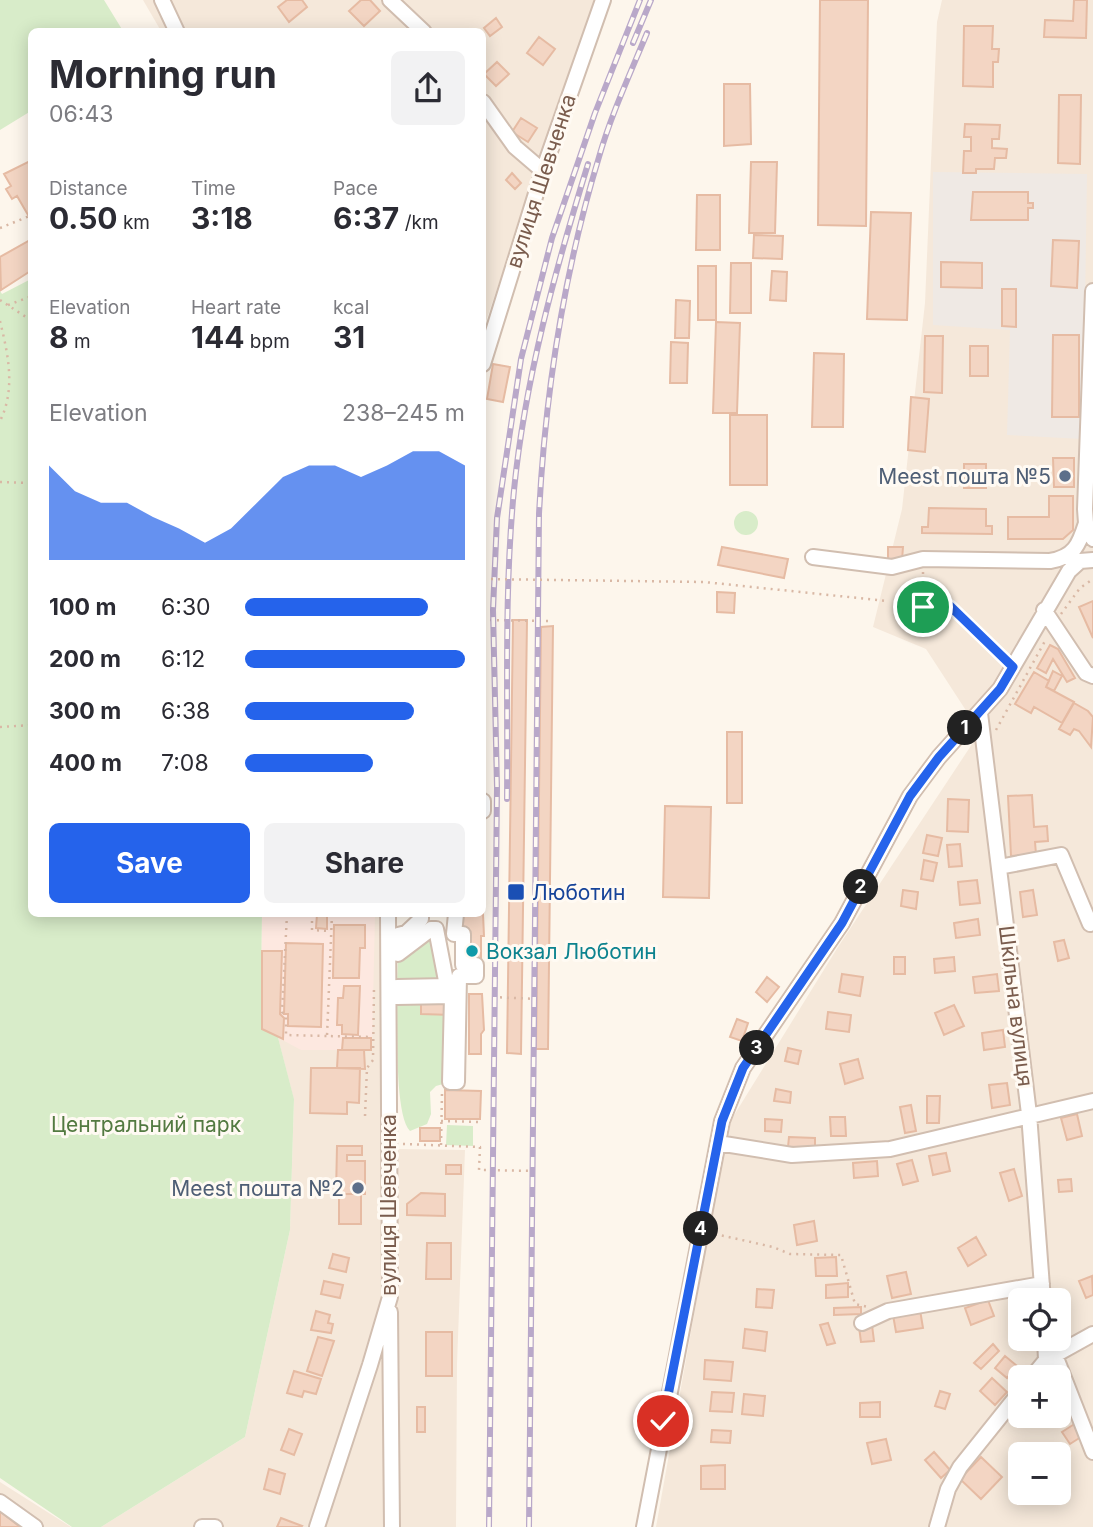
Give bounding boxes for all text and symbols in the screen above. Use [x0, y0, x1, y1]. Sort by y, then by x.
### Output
text: Morning run [49, 51, 277, 97]
button: share [391, 51, 465, 125]
street label: вулиця Шевченка [501, 91, 581, 271]
text: 06:43 [49, 100, 113, 128]
text: Distance [49, 177, 127, 200]
text: Time [191, 177, 236, 200]
text: Pace [333, 177, 378, 200]
text: 0.50 [49, 200, 118, 236]
text: 3:18 [191, 200, 253, 236]
text: 6:37 [333, 200, 399, 236]
text: km [118, 211, 150, 234]
text: /km [399, 211, 439, 234]
text: Elevation [49, 296, 130, 319]
text: Heart rate [191, 296, 281, 319]
text: kcal [333, 296, 369, 319]
text: 8 [49, 319, 69, 355]
text: 144 [191, 319, 245, 355]
text: 31 [333, 319, 365, 355]
text: m [69, 330, 91, 353]
text: bpm [245, 330, 290, 353]
text: Elevation [49, 399, 148, 427]
text: 238–245 m [342, 399, 465, 427]
place label: Meest пошта №5 [878, 464, 1051, 489]
marker: Meest пошта №5 [1057, 468, 1073, 484]
pin [893, 577, 953, 637]
icon: arrive [904, 588, 942, 626]
text: 100 m [49, 593, 116, 621]
text: 6:30 [161, 593, 211, 621]
text: 200 m [49, 645, 121, 673]
text: 6:12 [161, 645, 205, 673]
text: 300 m [49, 697, 121, 725]
text: 6:38 [161, 697, 210, 725]
pin: 1 [948, 710, 982, 746]
text: 1 [960, 716, 969, 739]
text: 400 m [49, 749, 122, 777]
text: 7:08 [161, 749, 209, 777]
button: Save [49, 823, 250, 903]
button: Share [264, 823, 465, 903]
pin: 2 [844, 870, 878, 904]
text: 2 [855, 875, 866, 898]
place label: Люботин [532, 880, 625, 905]
marker: Люботин [506, 882, 526, 902]
street label: Шкільна вулиця [994, 924, 1038, 1088]
place label: Вокзал Люботин [486, 939, 657, 964]
marker: Вокзал Люботин [464, 943, 480, 959]
pin: 3 [740, 1030, 774, 1066]
text: 3 [750, 1036, 763, 1059]
park label: Центральний парк [51, 1112, 242, 1137]
street label: вулиця Шевченка [376, 1114, 401, 1296]
place label: Meest пошта №2 [171, 1176, 344, 1201]
marker: Meest пошта №2 [350, 1180, 366, 1196]
pin: 4 [684, 1212, 718, 1246]
text: 4 [694, 1217, 707, 1240]
map controls [1008, 1288, 1071, 1505]
button: locate [1008, 1288, 1071, 1351]
button: + [1008, 1365, 1071, 1428]
pin [633, 1391, 693, 1451]
icon: check [644, 1402, 682, 1440]
button: − [1008, 1442, 1071, 1505]

